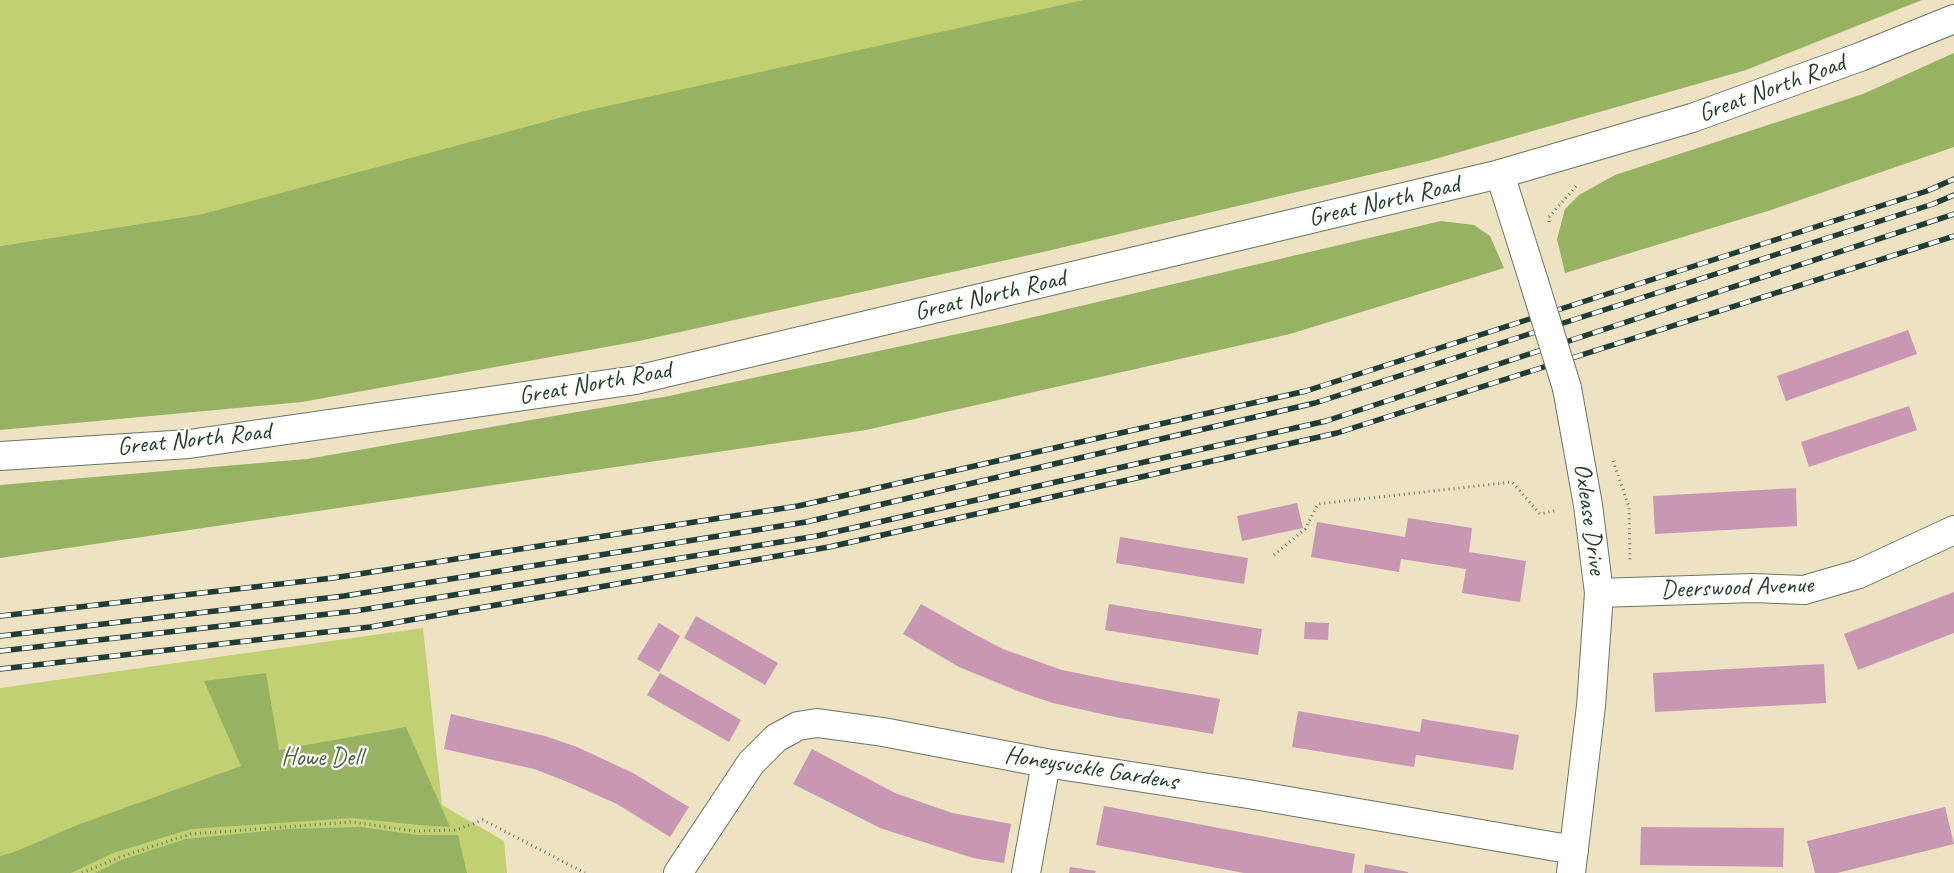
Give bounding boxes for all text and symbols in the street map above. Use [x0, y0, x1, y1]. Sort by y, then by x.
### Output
street label: Great North Road [1695, 49, 1849, 129]
street label: Great North Road [1306, 170, 1462, 234]
street label: Great North Road [912, 264, 1068, 328]
street label: Great North Road [517, 356, 673, 412]
street label: Great North Road [116, 417, 272, 463]
street label: Oxlease Drive [1566, 462, 1612, 576]
street label: Deerswood Avenue [1660, 570, 1814, 606]
street label: Honeysuckle Gardens [1002, 741, 1180, 797]
park label: Howe Dell [281, 743, 363, 773]

